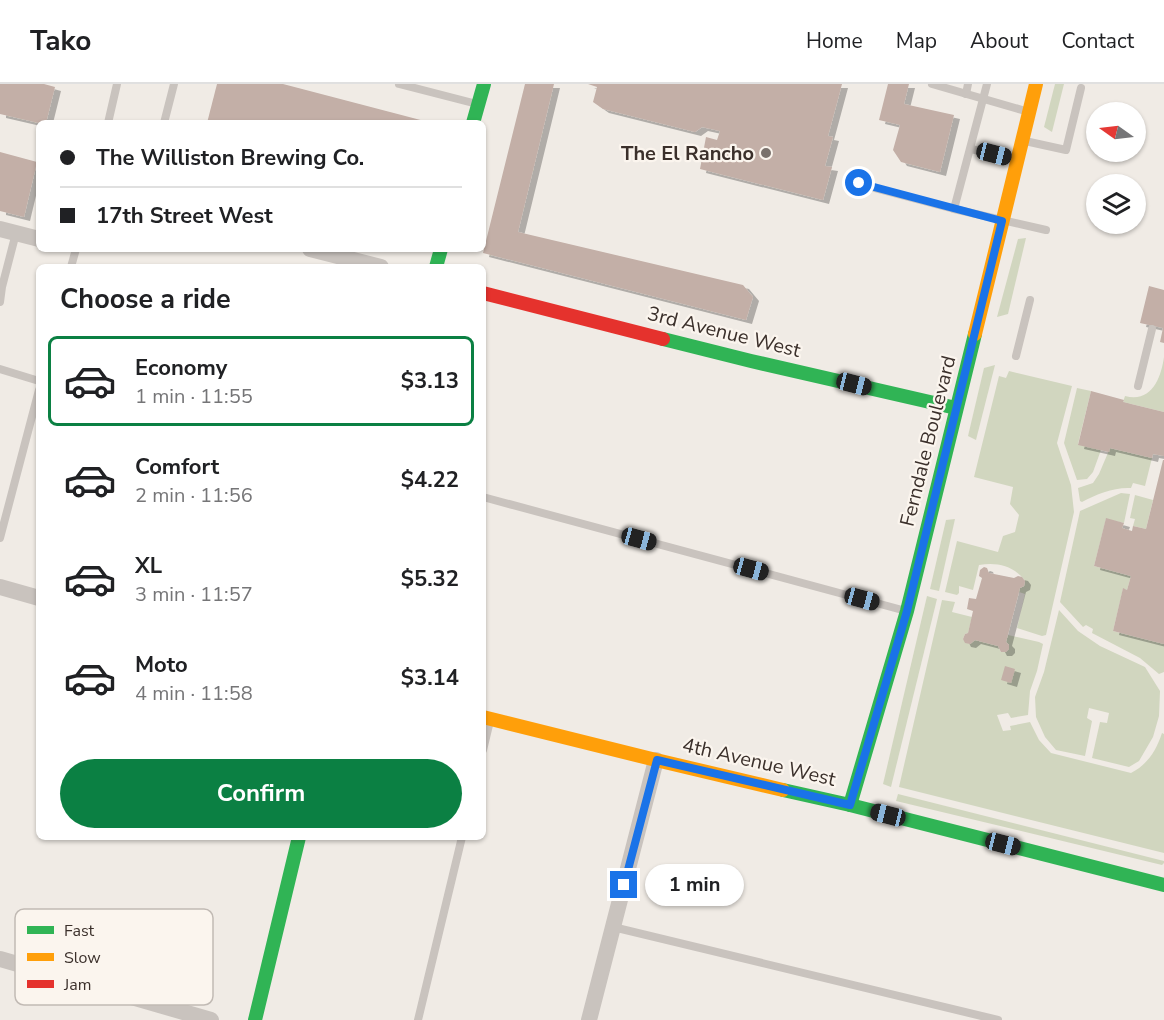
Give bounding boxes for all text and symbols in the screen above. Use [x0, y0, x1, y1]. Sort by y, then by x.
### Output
text: Tako [30, 22, 91, 60]
text: Home [806, 27, 863, 55]
text: Map [896, 27, 937, 55]
text: About [970, 27, 1028, 55]
text: Contact [1061, 27, 1134, 55]
north arrow [1086, 102, 1146, 162]
map controls [1086, 102, 1146, 234]
place label: The El Rancho [621, 140, 754, 167]
car [974, 141, 1014, 167]
text: The Williston Brewing Co. [96, 143, 364, 173]
marker: The El Rancho [759, 146, 773, 160]
route start [845, 169, 872, 196]
button: layers [1086, 174, 1146, 234]
text: 17th Street West [96, 201, 273, 231]
text: Choose a ride [60, 281, 231, 318]
street label: 3rd Avenue West [645, 300, 804, 364]
text: Economy [135, 353, 227, 383]
street label: Ferndale Boulevard [894, 353, 962, 529]
icon: car [63, 354, 117, 408]
text: $3.13 [401, 366, 459, 396]
car [834, 371, 874, 397]
text: 1 min · 11:55 [135, 383, 253, 410]
text: Comfort [135, 452, 219, 482]
icon: car [63, 453, 117, 507]
text: $4.22 [401, 465, 459, 495]
text: 2 min · 11:56 [135, 482, 253, 509]
car [619, 526, 659, 552]
text: XL [135, 551, 162, 581]
icon: car [63, 552, 117, 606]
car [731, 556, 771, 582]
text: $5.32 [401, 564, 459, 594]
text: 3 min · 11:57 [135, 581, 253, 608]
car [842, 586, 882, 612]
text: Moto [135, 650, 188, 680]
icon: car [63, 651, 117, 705]
text: $3.14 [401, 663, 459, 693]
text: 4 min · 11:58 [135, 680, 253, 707]
street label: 4th Avenue West [680, 731, 839, 793]
button: Confirm [60, 759, 462, 828]
car [868, 802, 908, 828]
car [983, 831, 1023, 857]
callout: 1 min [645, 864, 744, 906]
route end [610, 871, 637, 898]
text: 1 min [669, 871, 720, 898]
legend [15, 909, 213, 1005]
text: Fast [64, 920, 95, 942]
text: Slow [64, 947, 101, 969]
text: Jam [63, 974, 91, 996]

